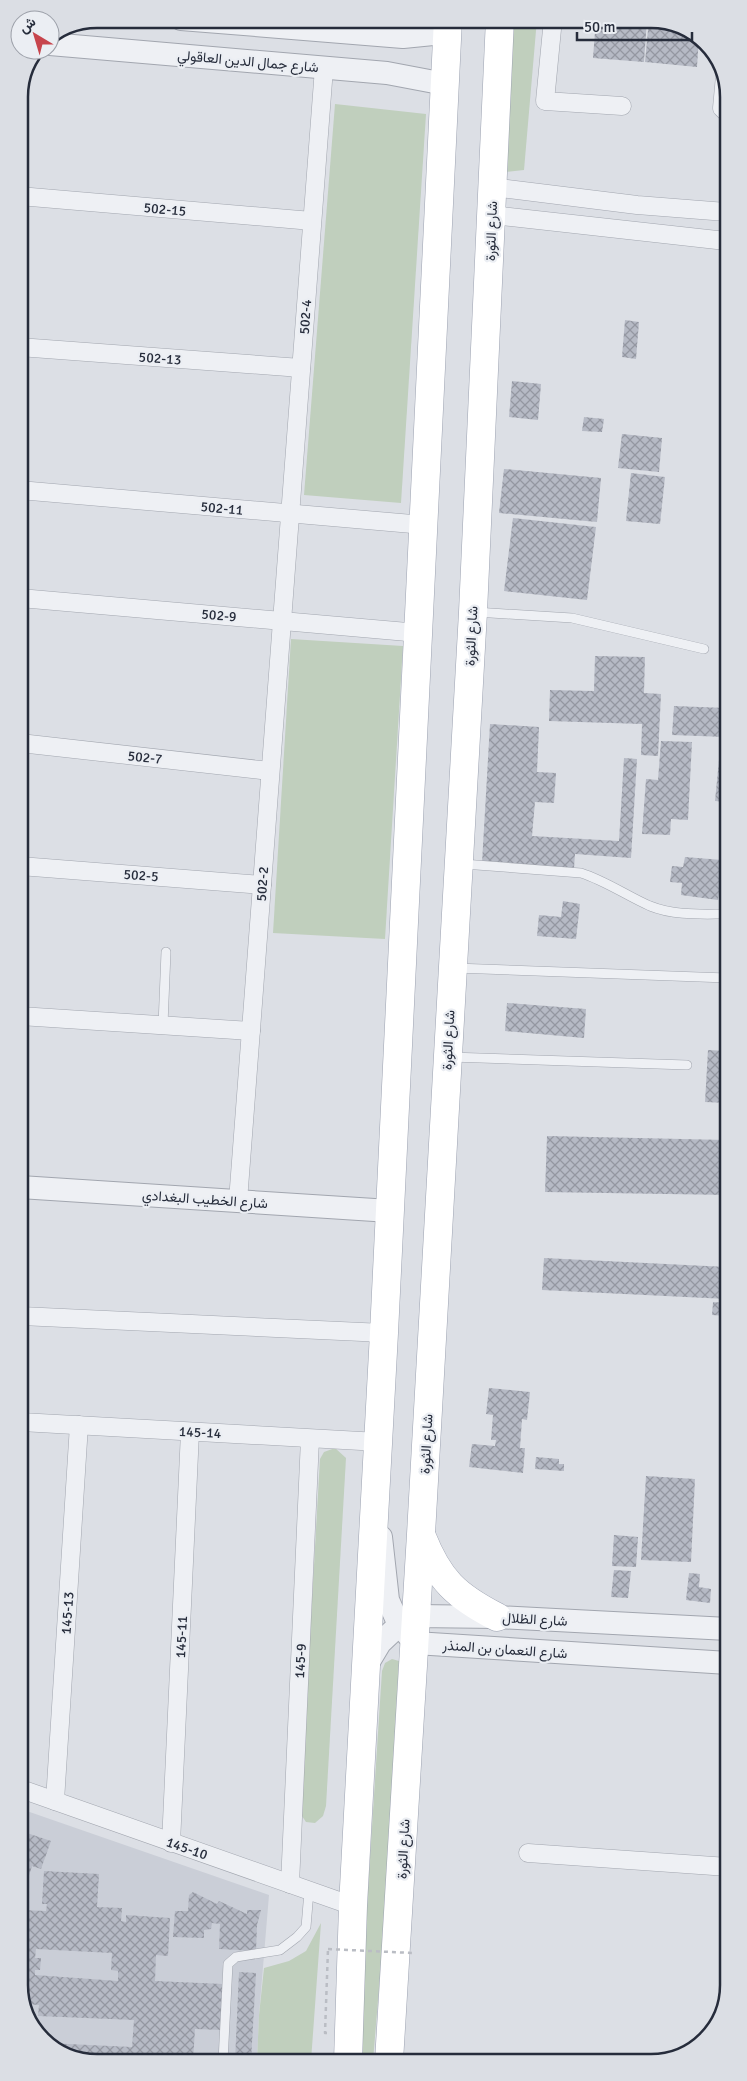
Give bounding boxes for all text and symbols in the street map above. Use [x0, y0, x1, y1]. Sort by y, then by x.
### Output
north arrow [10, 10, 60, 60]
scale bar [577, 10, 692, 42]
text: ش [15, 13, 39, 37]
text: 50 m [584, 18, 615, 36]
street label: شارع جمال الدين العاقولي [176, 47, 319, 79]
street label: 502-15 [143, 199, 187, 220]
street label: شارع الثورة [482, 201, 503, 261]
street label: 502-4 [296, 298, 315, 335]
street label: 502-13 [138, 349, 182, 368]
street label: 502-11 [200, 498, 244, 519]
street label: 502-9 [201, 605, 237, 625]
street label: شارع الثورة [461, 606, 484, 667]
street label: 502-7 [127, 747, 163, 768]
street label: 502-5 [123, 866, 159, 885]
street label: 502-2 [253, 866, 272, 902]
street label: شارع الثورة [438, 1010, 461, 1071]
street label: شارع الخطيب البغدادي [141, 1187, 268, 1215]
street label: شارع الثورة [416, 1414, 439, 1475]
street label: 145-14 [178, 1423, 222, 1442]
street label: 145-13 [58, 1591, 77, 1635]
street label: شارع الظلال [502, 1609, 568, 1632]
street label: 145-11 [172, 1615, 191, 1659]
street label: شارع النعمان بن المنذر [441, 1637, 568, 1664]
street label: 145-9 [291, 1643, 310, 1679]
street label: شارع الثورة [393, 1819, 416, 1880]
street label: 145-10 [164, 1833, 210, 1863]

